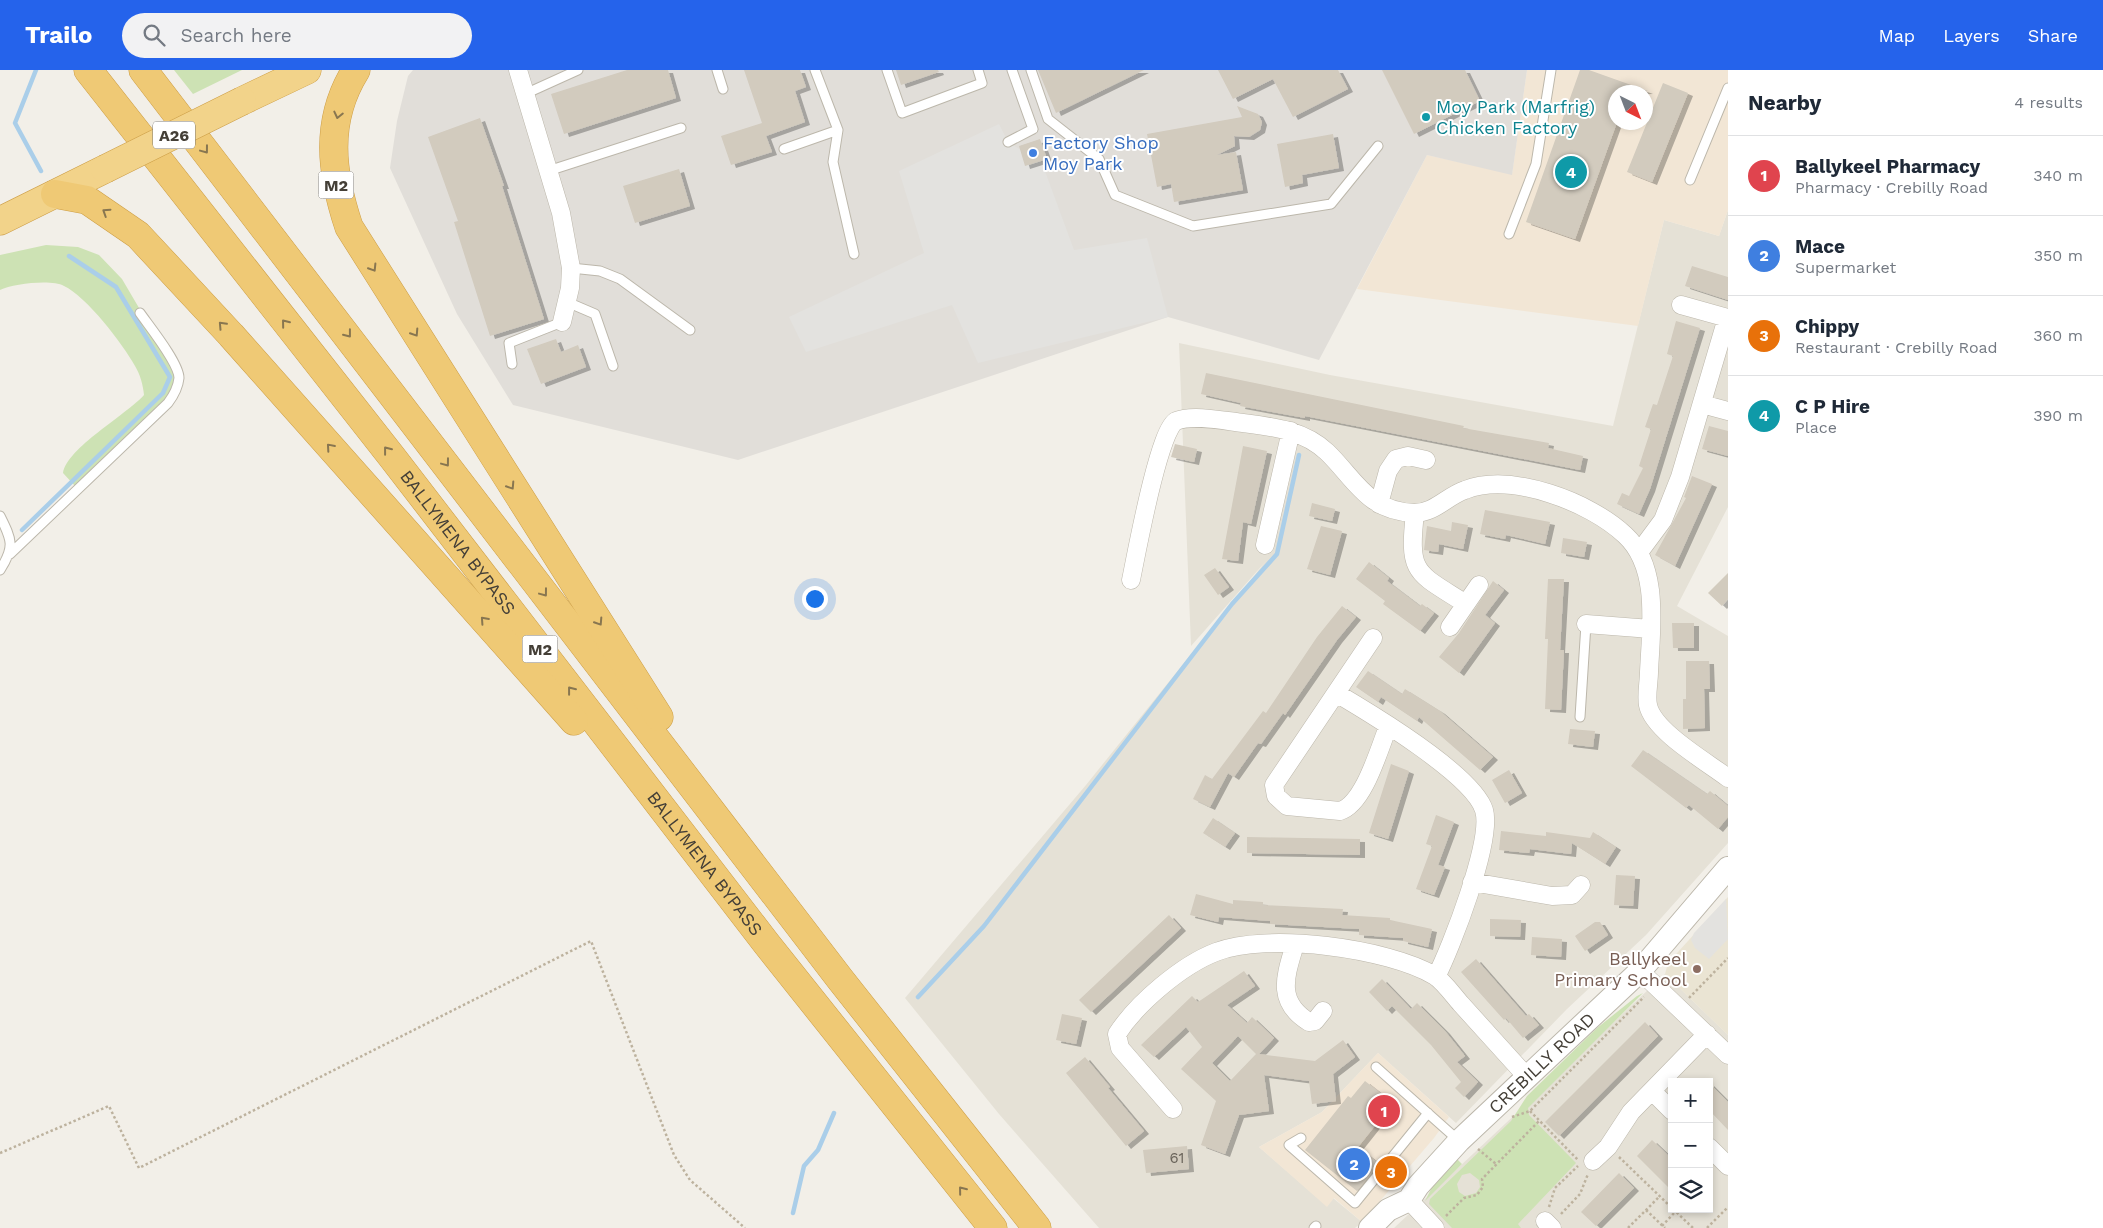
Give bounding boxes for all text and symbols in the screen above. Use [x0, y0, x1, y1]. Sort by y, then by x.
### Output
search box [122, 13, 472, 58]
text: Trailo [25, 21, 92, 49]
icon: search [140, 21, 168, 49]
text: Search here [180, 24, 292, 47]
text: Map [1878, 25, 1915, 46]
text: Layers [1943, 25, 2000, 46]
text: Share [2028, 25, 2078, 46]
north arrow [1608, 85, 1653, 130]
text: Nearby [1748, 90, 1821, 115]
text: 4 results [2014, 93, 2083, 112]
place label: Moy Park (Marfrig) Chicken Factory [1436, 96, 1595, 138]
one-way arrow [333, 110, 344, 119]
marker: Moy Park (Marfrig) Chicken Factory [1420, 111, 1432, 123]
road number: A26 [153, 122, 195, 148]
place label: Factory Shop Moy Park [1043, 132, 1159, 174]
one-way arrow [199, 144, 208, 154]
marker: Factory Shop Moy Park [1027, 147, 1039, 159]
pin: 4 [1555, 153, 1587, 191]
text: Ballykeel Pharmacy [1795, 155, 1980, 178]
text: 1 [1761, 166, 1767, 185]
text: 340 m [2033, 166, 2083, 185]
road number: M2 [318, 172, 354, 198]
text: Pharmacy · Crebilly Road [1795, 178, 1988, 197]
one-way arrow [102, 208, 111, 218]
text: Mace [1795, 235, 1845, 258]
text: 2 [1759, 246, 1769, 265]
text: 350 m [2034, 246, 2083, 265]
text: Supermarket [1795, 258, 1896, 277]
one-way arrow [367, 263, 376, 272]
text: Chippy [1795, 315, 1859, 338]
one-way arrow [283, 320, 291, 329]
one-way arrow [219, 322, 228, 331]
text: 3 [1759, 326, 1769, 345]
text: 360 m [2033, 326, 2083, 345]
one-way arrow [342, 328, 350, 337]
one-way arrow [408, 328, 418, 337]
text: Restaurant · Crebilly Road [1795, 338, 1998, 357]
text: C P Hire [1795, 395, 1870, 418]
text: 4 [1759, 406, 1769, 425]
text: 390 m [2033, 406, 2083, 425]
text: Place [1795, 418, 1837, 437]
one-way arrow [326, 443, 335, 452]
one-way arrow [384, 447, 392, 456]
one-way arrow [440, 457, 449, 467]
street label: BALLYMENA BYPASS [396, 466, 520, 619]
one-way arrow [505, 480, 514, 489]
your location [802, 586, 828, 612]
one-way arrow [539, 587, 547, 596]
one-way arrow [481, 617, 490, 626]
one-way arrow [592, 617, 602, 626]
road number: M2 [522, 636, 558, 662]
one-way arrow [569, 687, 577, 696]
street label: BALLYMENA BYPASS [643, 787, 767, 940]
place label: Ballykeel Primary School [1554, 948, 1687, 990]
marker: Ballykeel Primary School [1691, 963, 1703, 975]
street label: CREBILLY ROAD [1484, 1008, 1599, 1118]
map controls [1668, 1078, 1713, 1213]
button: + [1668, 1078, 1713, 1123]
pin: 1 [1368, 1092, 1400, 1130]
button: − [1668, 1123, 1713, 1168]
pin: 2 [1338, 1145, 1370, 1183]
house number: 61 [1170, 1149, 1184, 1167]
pin: 3 [1375, 1153, 1407, 1191]
button: layers [1668, 1168, 1713, 1213]
one-way arrow [960, 1187, 968, 1196]

